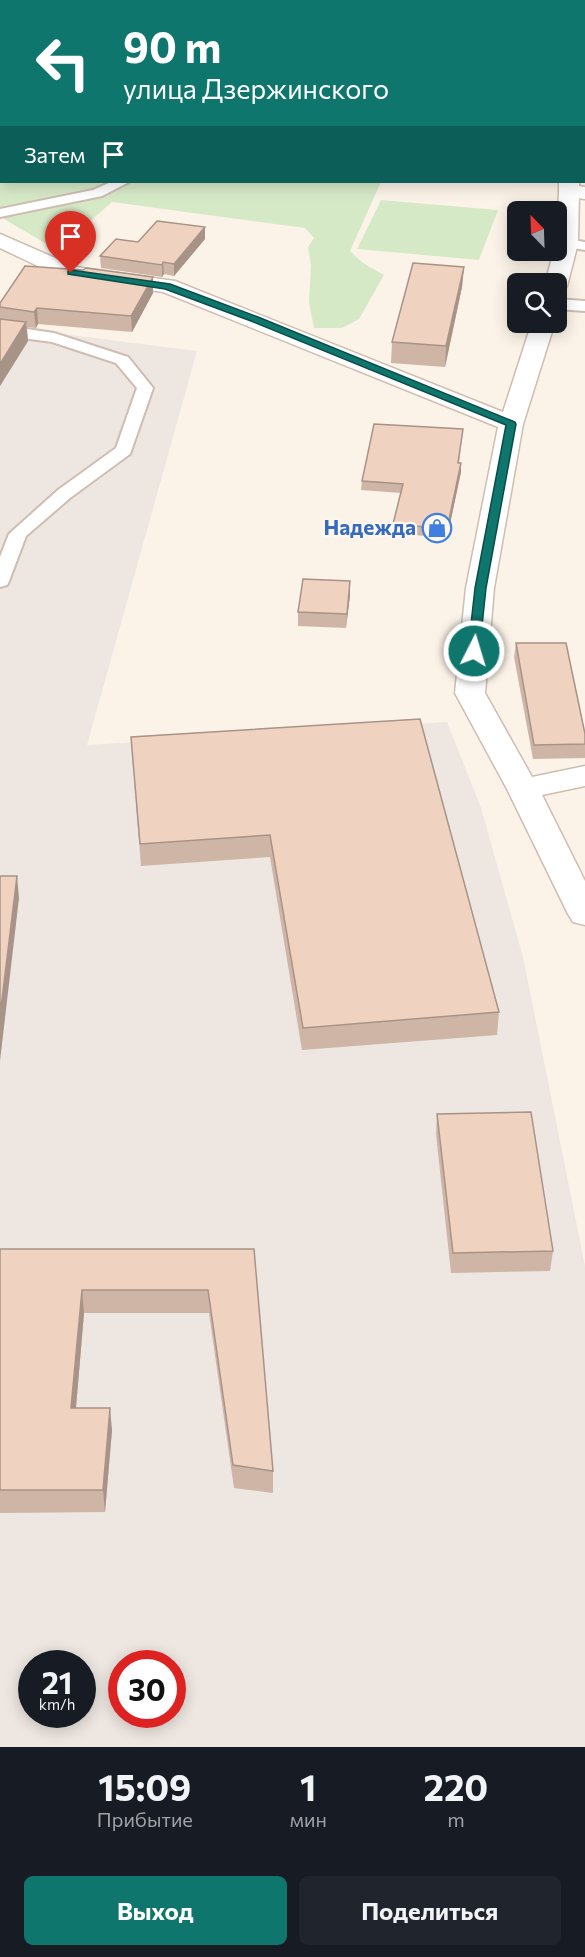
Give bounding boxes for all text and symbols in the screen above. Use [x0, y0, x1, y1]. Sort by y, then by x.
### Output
text: 90 m [123, 20, 222, 72]
icon: left [24, 24, 102, 102]
text: улица Дзержинского [123, 72, 389, 105]
icon: arrive [97, 138, 130, 171]
text: Затем [24, 141, 85, 168]
north arrow [507, 201, 567, 261]
map controls [507, 201, 567, 333]
pin [45, 211, 96, 273]
icon: arrive [54, 220, 87, 253]
button: search [507, 273, 567, 333]
shop icon: Надежда [421, 512, 453, 544]
place label: Надежда [324, 514, 416, 539]
position arrow [442, 619, 506, 683]
speed limit sign: 30 [108, 1650, 186, 1728]
text: 21 [42, 1663, 72, 1700]
text: km/h [39, 1695, 75, 1713]
text: 15:09 [98, 1764, 191, 1808]
text: 1 [300, 1764, 316, 1808]
text: 220 [424, 1764, 488, 1808]
text: Прибытие [97, 1807, 193, 1831]
text: мин [290, 1807, 327, 1831]
text: m [447, 1807, 465, 1831]
button: Выход [24, 1876, 287, 1945]
button: Поделиться [299, 1876, 561, 1945]

